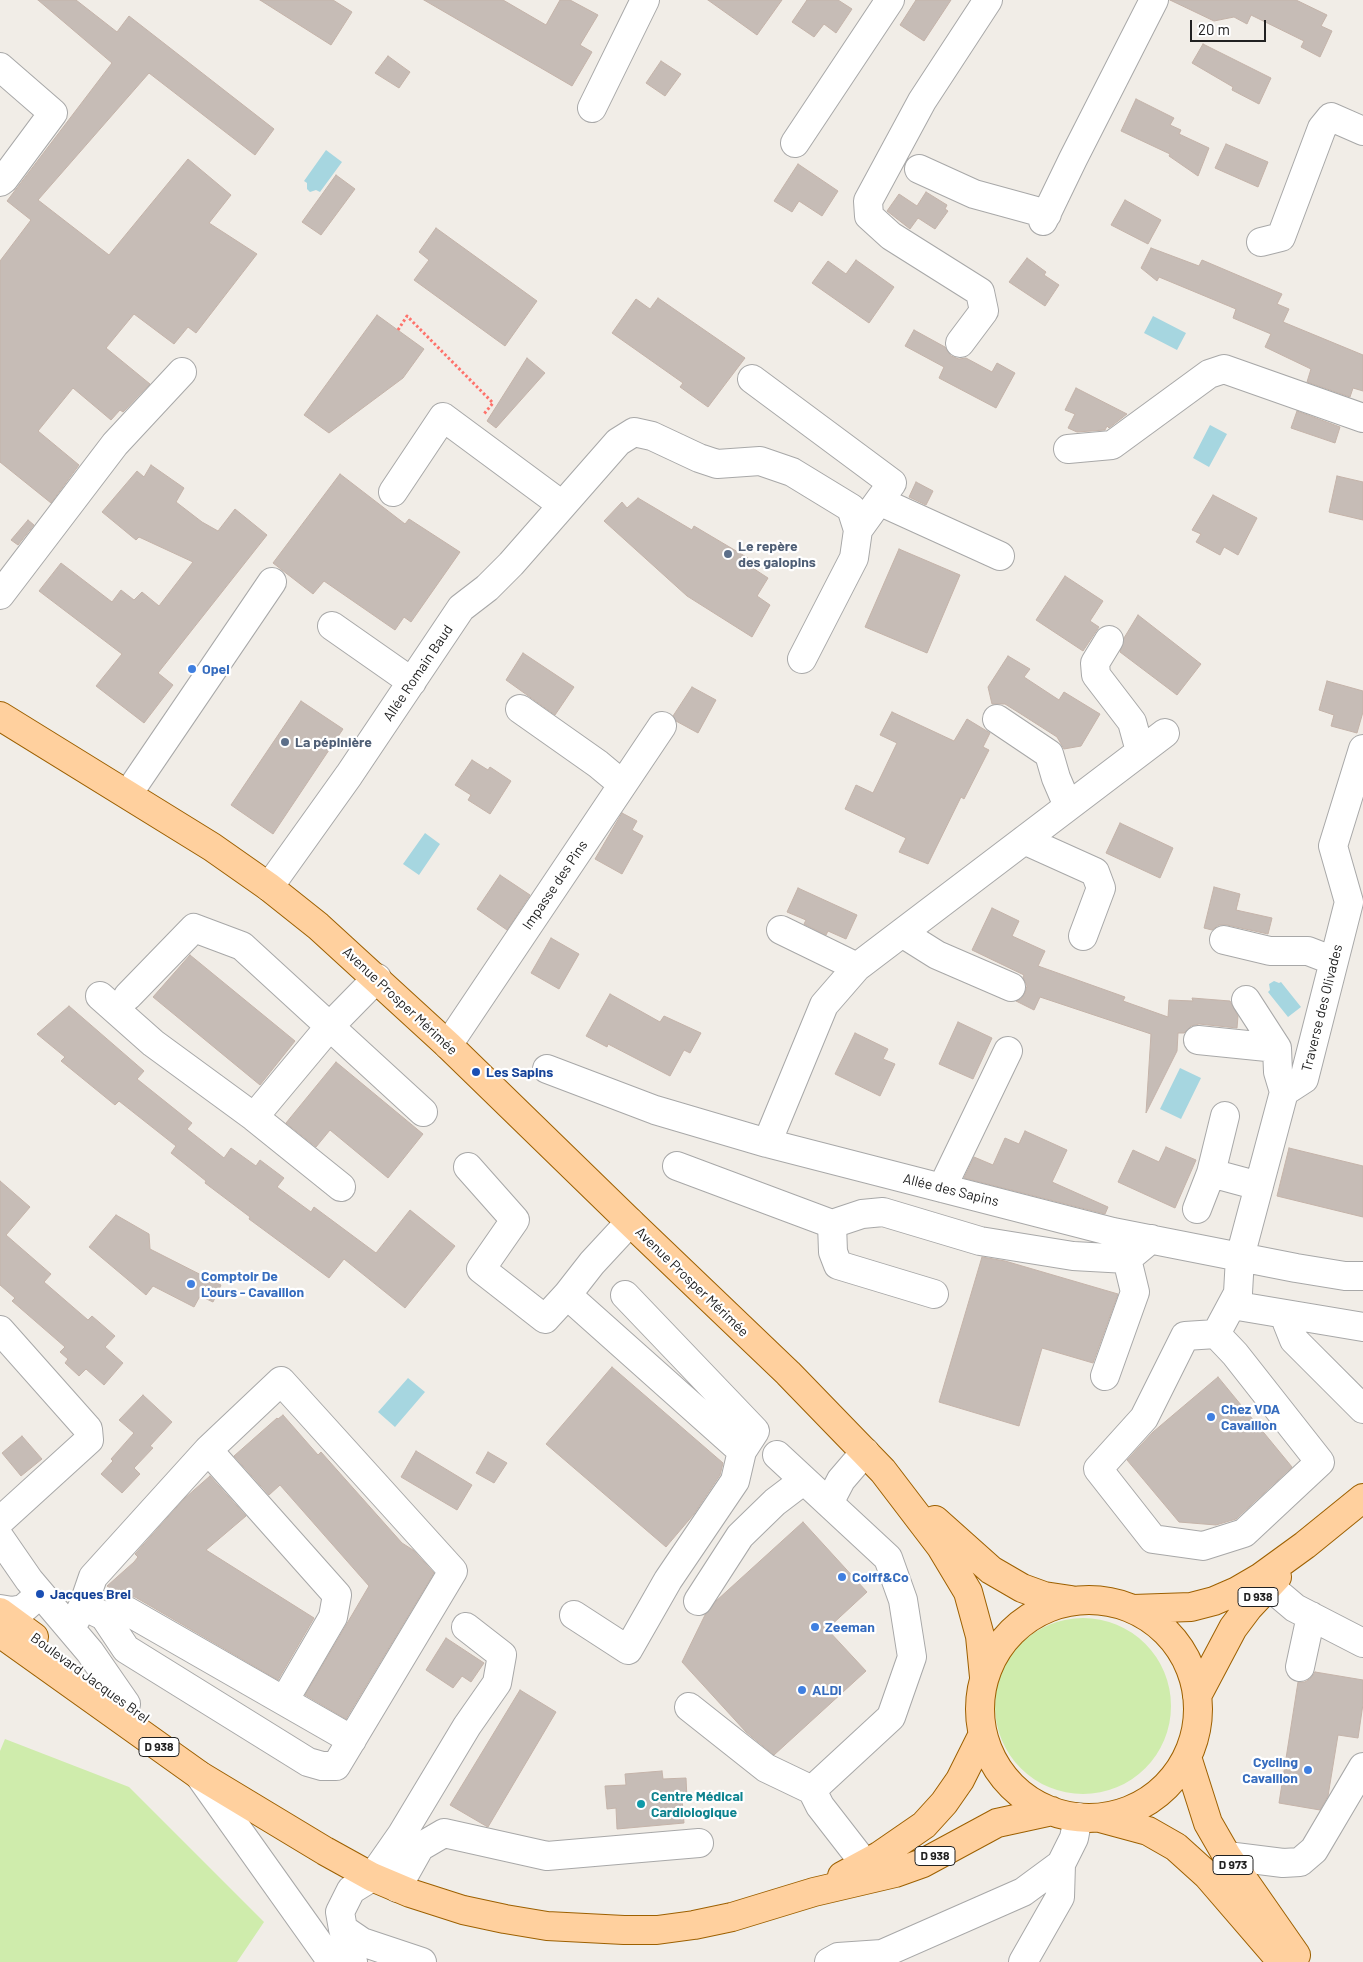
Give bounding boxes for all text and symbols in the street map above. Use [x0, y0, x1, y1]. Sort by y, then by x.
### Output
scale bar [1193, 10, 1269, 42]
text: 20 m [1198, 20, 1230, 38]
place label: Le repère des galopins [738, 538, 816, 570]
marker: Le repère des galopins [722, 548, 734, 560]
street label: Allée Romain Baud [380, 622, 456, 724]
place label: Opel [202, 661, 230, 677]
marker: Opel [186, 663, 198, 675]
place label: La pépinière [295, 734, 372, 750]
marker: La pépinière [279, 736, 291, 748]
street label: Impasse des Pins [519, 837, 591, 933]
street label: Traverse des Olivades [1298, 943, 1346, 1073]
street label: Avenue Prosper Mérimée [339, 944, 461, 1058]
place label: Les Sapins [486, 1064, 553, 1080]
marker: Les Sapins [470, 1066, 482, 1078]
street label: Allée des Sapins [901, 1170, 1001, 1210]
street label: Avenue Prosper Mérimée [632, 1224, 752, 1340]
place label: Comptoir De L'ours - Cavaillon [201, 1268, 304, 1300]
marker: Comptoir De L'ours - Cavaillon [185, 1278, 197, 1290]
place label: Chez VDA Cavaillon [1221, 1401, 1280, 1434]
marker: Chez VDA Cavaillon [1205, 1411, 1217, 1423]
place label: Coiff&Co [852, 1569, 909, 1585]
marker: Coiff&Co [836, 1571, 848, 1583]
place label: Jacques Brel [50, 1586, 131, 1602]
marker: Jacques Brel [34, 1588, 46, 1600]
road number: D 938 [1238, 1588, 1278, 1606]
place label: Zeeman [825, 1619, 875, 1635]
marker: Zeeman [809, 1621, 821, 1633]
street label: Boulevard Jacques Brel [27, 1629, 153, 1727]
place label: ALDI [812, 1682, 842, 1698]
marker: ALDI [796, 1684, 808, 1696]
road number: D 938 [139, 1738, 179, 1756]
place label: Cycling Cavaillon [1242, 1754, 1298, 1786]
marker: Cycling Cavaillon [1302, 1764, 1314, 1776]
place label: Centre Médical Cardiologique [651, 1788, 743, 1820]
marker: Centre Médical Cardiologique [635, 1798, 647, 1810]
road number: D 938 [915, 1846, 955, 1865]
road number: D 973 [1213, 1856, 1253, 1874]

